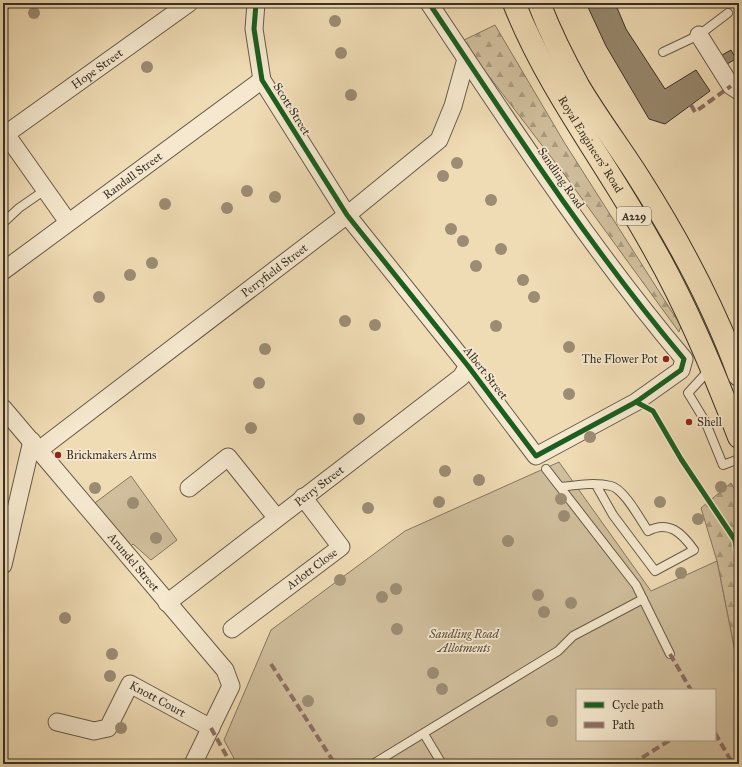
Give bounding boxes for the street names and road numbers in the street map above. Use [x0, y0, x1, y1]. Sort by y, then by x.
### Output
street label: Hope Street [69, 45, 126, 92]
street label: Scott Street [270, 80, 314, 138]
street label: Royal Engineers' Road [555, 93, 626, 195]
street label: Sandling Road [534, 145, 587, 212]
street label: Randall Street [100, 149, 166, 202]
road number: A229 [617, 207, 651, 225]
street label: Perryfield Street [238, 240, 311, 300]
street label: Albert Street [460, 343, 511, 403]
street label: Perry Street [292, 462, 347, 509]
street label: Arundel Street [104, 529, 163, 595]
street label: Arlott Close [283, 545, 340, 593]
street label: Knott Court [127, 678, 189, 720]

